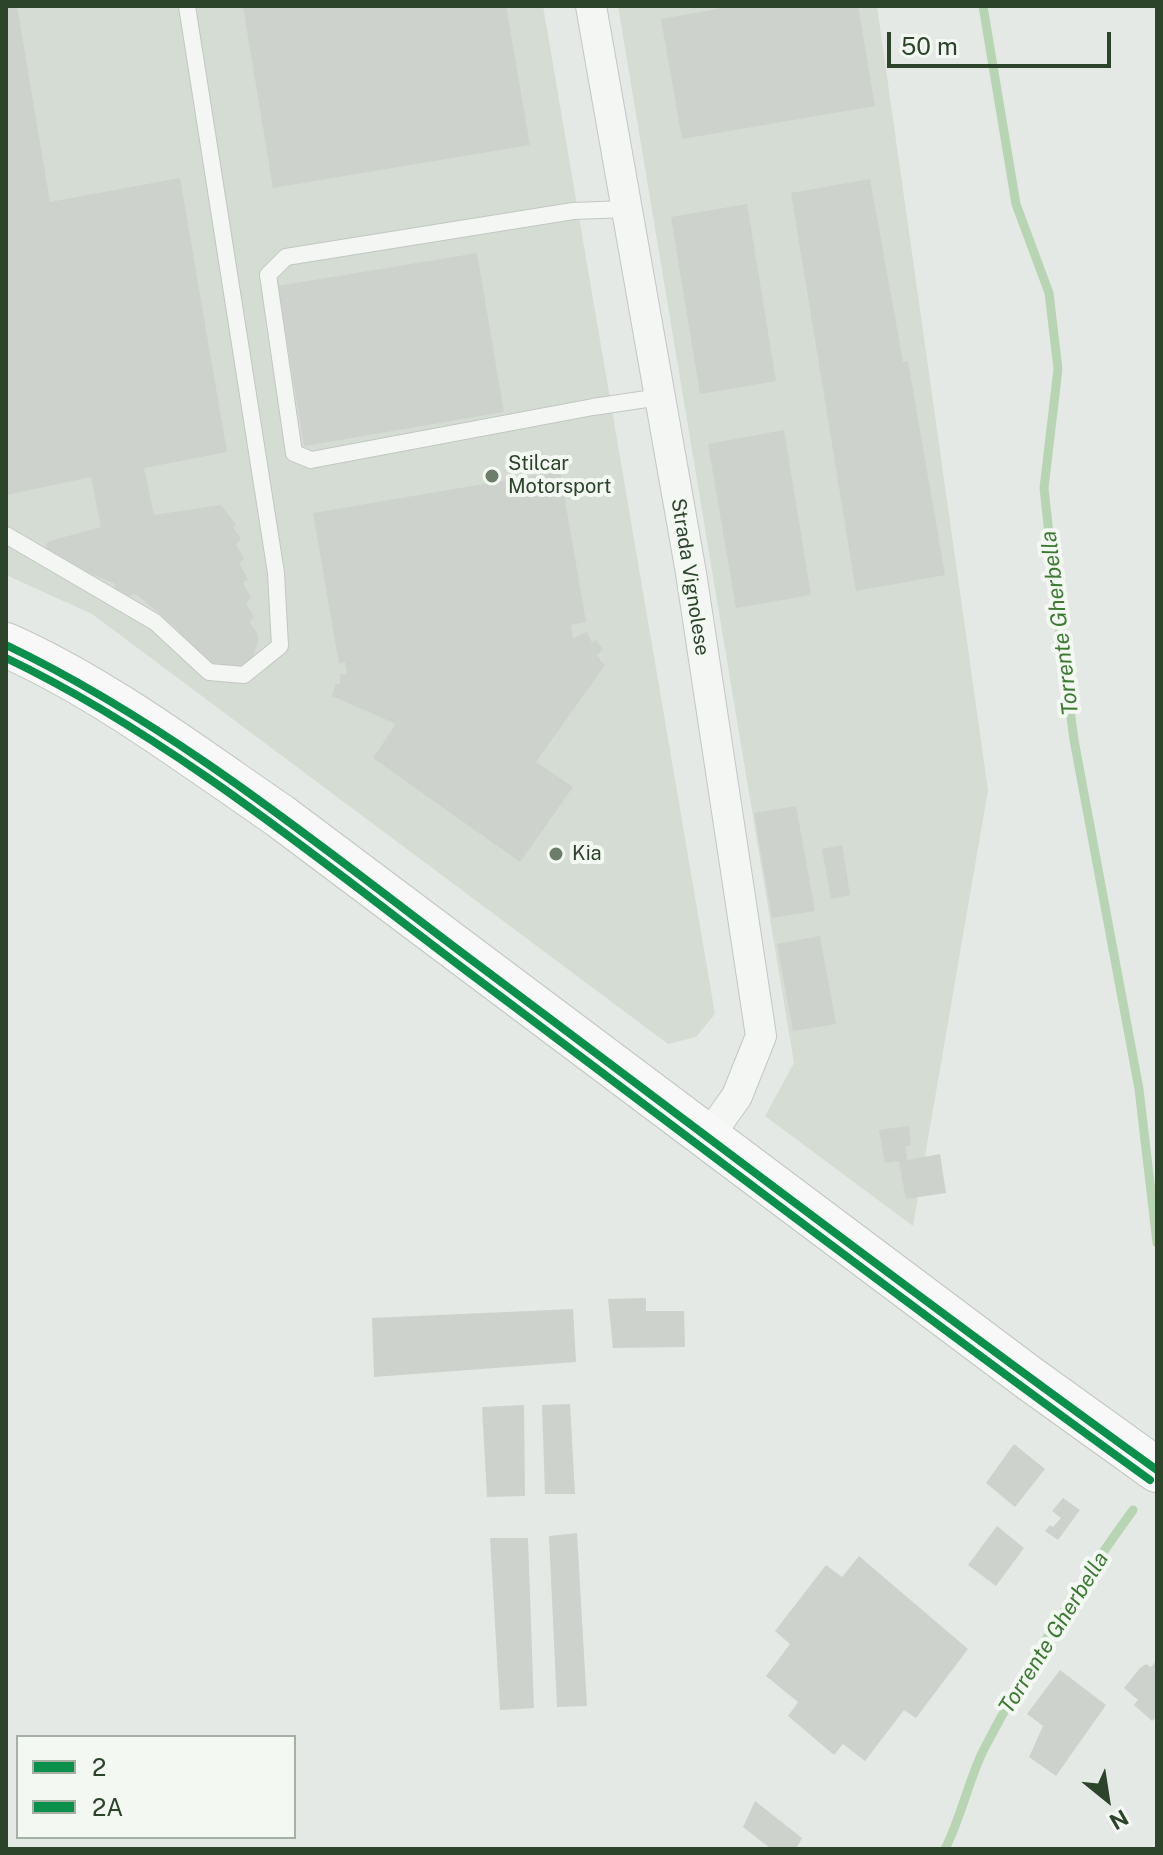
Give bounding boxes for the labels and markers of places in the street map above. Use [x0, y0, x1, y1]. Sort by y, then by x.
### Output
place label: Stilcar Motorsport [508, 452, 612, 499]
marker: Stilcar Motorsport [483, 467, 501, 485]
place label: Kia [572, 842, 602, 866]
marker: Kia [547, 845, 565, 863]

